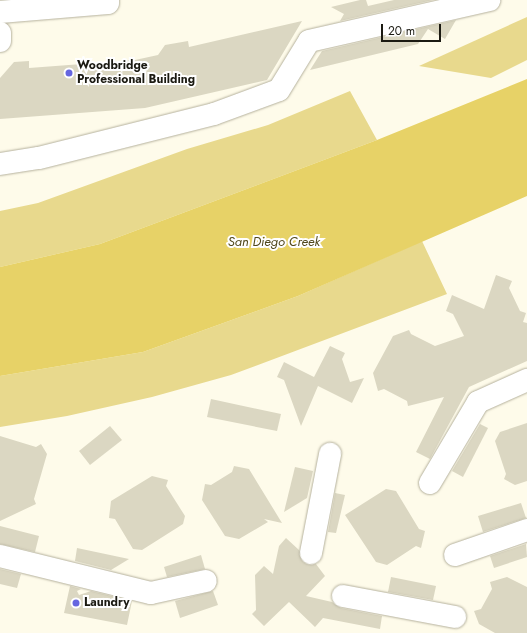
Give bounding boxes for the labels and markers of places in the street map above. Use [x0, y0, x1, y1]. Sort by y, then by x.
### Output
place label: Woodbridge Professional Building [77, 59, 195, 87]
marker: Woodbridge Professional Building [64, 68, 74, 78]
place label: Laundry [84, 596, 130, 610]
marker: Laundry [71, 598, 81, 608]

